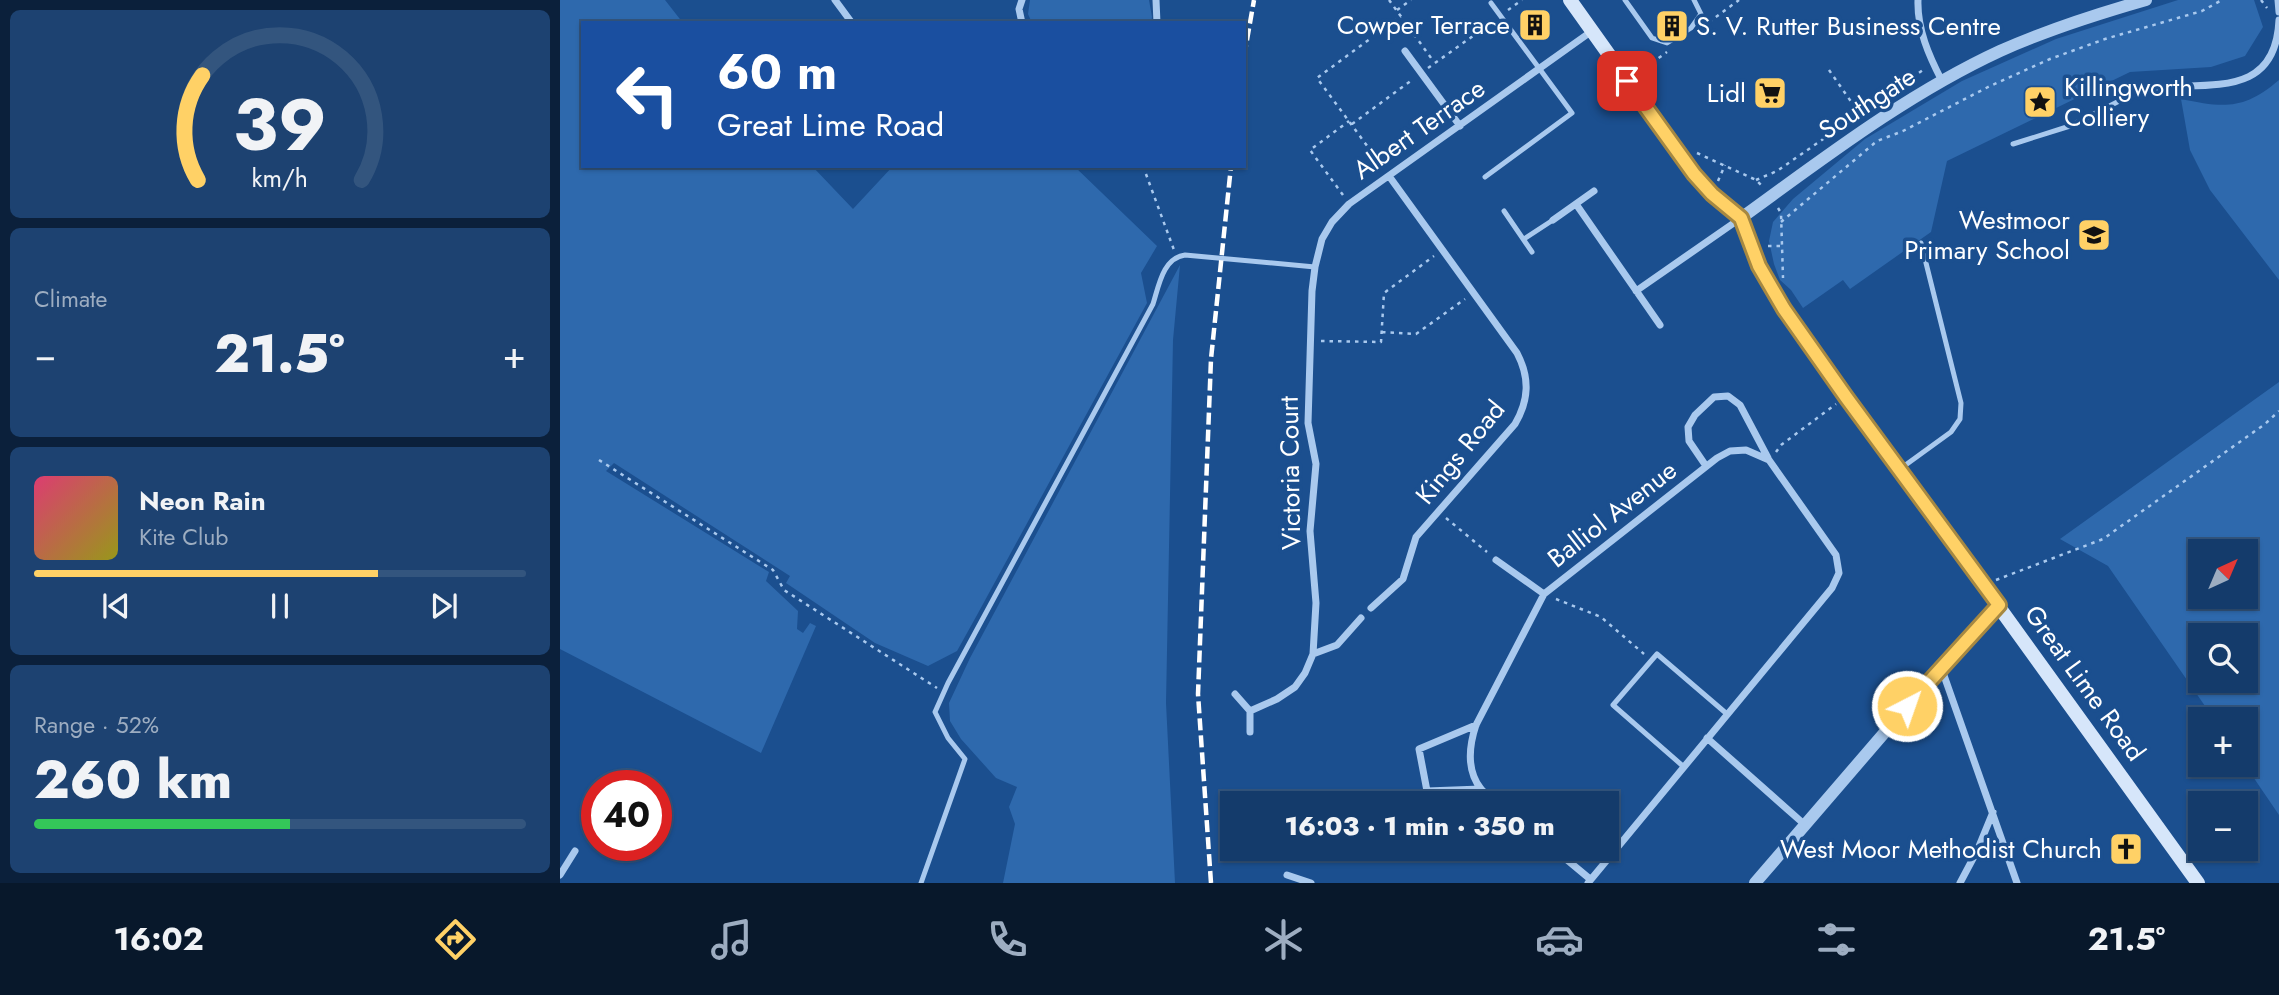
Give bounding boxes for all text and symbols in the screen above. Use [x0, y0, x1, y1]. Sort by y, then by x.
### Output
place label: Cowper Terrace [1337, 6, 1510, 44]
building icon: Cowper Terrace [1516, 6, 1554, 44]
building icon: S. V. Rutter Business Centre [1653, 7, 1691, 45]
place label: S. V. Rutter Business Centre [1696, 7, 2001, 45]
text: 60 m [717, 37, 837, 107]
icon: left [602, 49, 693, 140]
pin [1597, 51, 1657, 111]
street label: Southgate [1811, 57, 1923, 149]
icon: arrive [1608, 62, 1646, 100]
place label: Killingworth Colliery [2064, 68, 2193, 136]
street label: Albert Terrace [1345, 69, 1493, 189]
text: 39 [233, 73, 327, 178]
place label: Lidl [1707, 74, 1746, 112]
supermarket icon: Lidl [1751, 74, 1789, 112]
place icon: Killingworth Colliery [2021, 83, 2059, 121]
text: Great Lime Road [717, 102, 944, 148]
text: km/h [252, 160, 308, 196]
place label: Westmoor Primary School [1904, 201, 2070, 269]
school or university icon: Westmoor Primary School [2075, 216, 2113, 254]
text: Climate [34, 282, 107, 316]
text: 21.5° [214, 316, 345, 392]
text: − [34, 327, 56, 382]
text: + [503, 327, 526, 382]
street label: Kings Road [1406, 392, 1514, 512]
street label: Victoria Court [1270, 395, 1310, 550]
street label: Balliol Avenue [1539, 451, 1685, 577]
text: Neon Rain [139, 482, 266, 520]
text: Kite Club [139, 520, 228, 554]
north arrow [2188, 539, 2258, 609]
map controls [2188, 539, 2258, 861]
icon: previous [97, 587, 135, 625]
icon: pause [261, 587, 299, 625]
icon: next [425, 587, 463, 625]
street label: Great Lime Road [2015, 597, 2155, 769]
button: search [2188, 623, 2258, 693]
position arrow [1870, 669, 1944, 743]
button: + [2188, 707, 2258, 777]
text: Range · 52% [34, 708, 159, 742]
text: 260 km [34, 742, 232, 818]
speed limit sign: 40 [581, 770, 672, 861]
button: − [2188, 791, 2258, 861]
text: 16:03 · 1 min · 350 m [1284, 807, 1555, 845]
place label: West Moor Methodist Church [1780, 830, 2102, 868]
church icon: West Moor Methodist Church [2107, 830, 2145, 868]
icon: directions [431, 915, 480, 964]
icon: music [707, 915, 756, 964]
icon: phone [983, 915, 1032, 964]
icon: climate [1259, 915, 1308, 964]
icon: car [1535, 915, 1584, 964]
icon: filters [1812, 915, 1861, 964]
text: 16:02 [114, 916, 204, 962]
text: 21.5° [2088, 916, 2165, 962]

